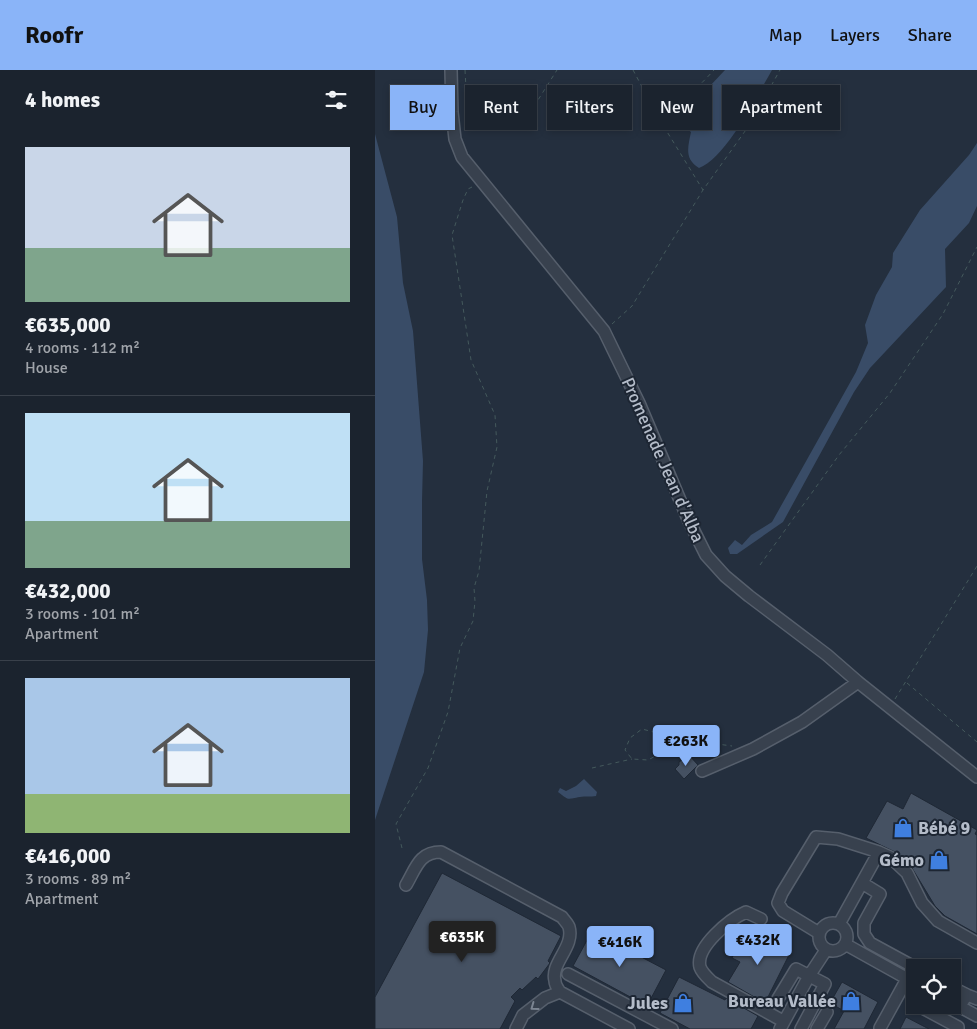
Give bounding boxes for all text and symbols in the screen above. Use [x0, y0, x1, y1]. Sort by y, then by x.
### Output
text: Roofr [25, 20, 83, 50]
text: Map [769, 24, 802, 46]
text: Layers [830, 24, 880, 46]
text: Share [908, 24, 952, 46]
chip: Buy [390, 85, 455, 130]
chip: Rent [465, 85, 537, 130]
chip: Filters [547, 85, 632, 130]
chip: New [642, 85, 712, 130]
chip: Apartment [722, 85, 840, 130]
icon: filters [322, 86, 350, 114]
text: 4 homes [25, 87, 100, 113]
icon: home [143, 180, 233, 270]
text: €635,000 [25, 312, 111, 338]
text: 4 rooms · 112 m² [25, 338, 140, 358]
text: House [25, 358, 68, 378]
street label: Promenade Jean d'Alba [617, 374, 709, 546]
icon: home [143, 445, 233, 535]
text: €432,000 [25, 578, 111, 604]
text: 3 rooms · 101 m² [25, 604, 140, 624]
text: Apartment [25, 624, 98, 644]
icon: home [143, 710, 233, 800]
pin: €263K [651, 724, 721, 767]
text: €263K [664, 731, 708, 751]
shop icon: Bébé 9 [892, 817, 914, 839]
place label: Bébé 9 [918, 817, 971, 839]
text: €416,000 [25, 843, 111, 869]
place label: Gémo [879, 849, 924, 871]
shop icon: Gémo [928, 849, 950, 871]
text: 3 rooms · 89 m² [25, 869, 131, 889]
text: Apartment [25, 889, 98, 909]
pin: €635K [427, 920, 497, 963]
pin: €432K [723, 924, 793, 966]
pin: €416K [585, 926, 655, 968]
text: €635K [440, 927, 484, 947]
text: €432K [736, 930, 780, 950]
text: €416K [598, 932, 642, 952]
map controls [906, 959, 961, 1014]
button: locate [906, 959, 961, 1014]
place label: Bureau Vallée [728, 990, 836, 1012]
shop icon: Bureau Vallée [840, 990, 862, 1012]
place label: Jules [627, 992, 668, 1014]
shop icon: Jules [672, 992, 694, 1014]
one-way arrow [531, 1001, 540, 1009]

